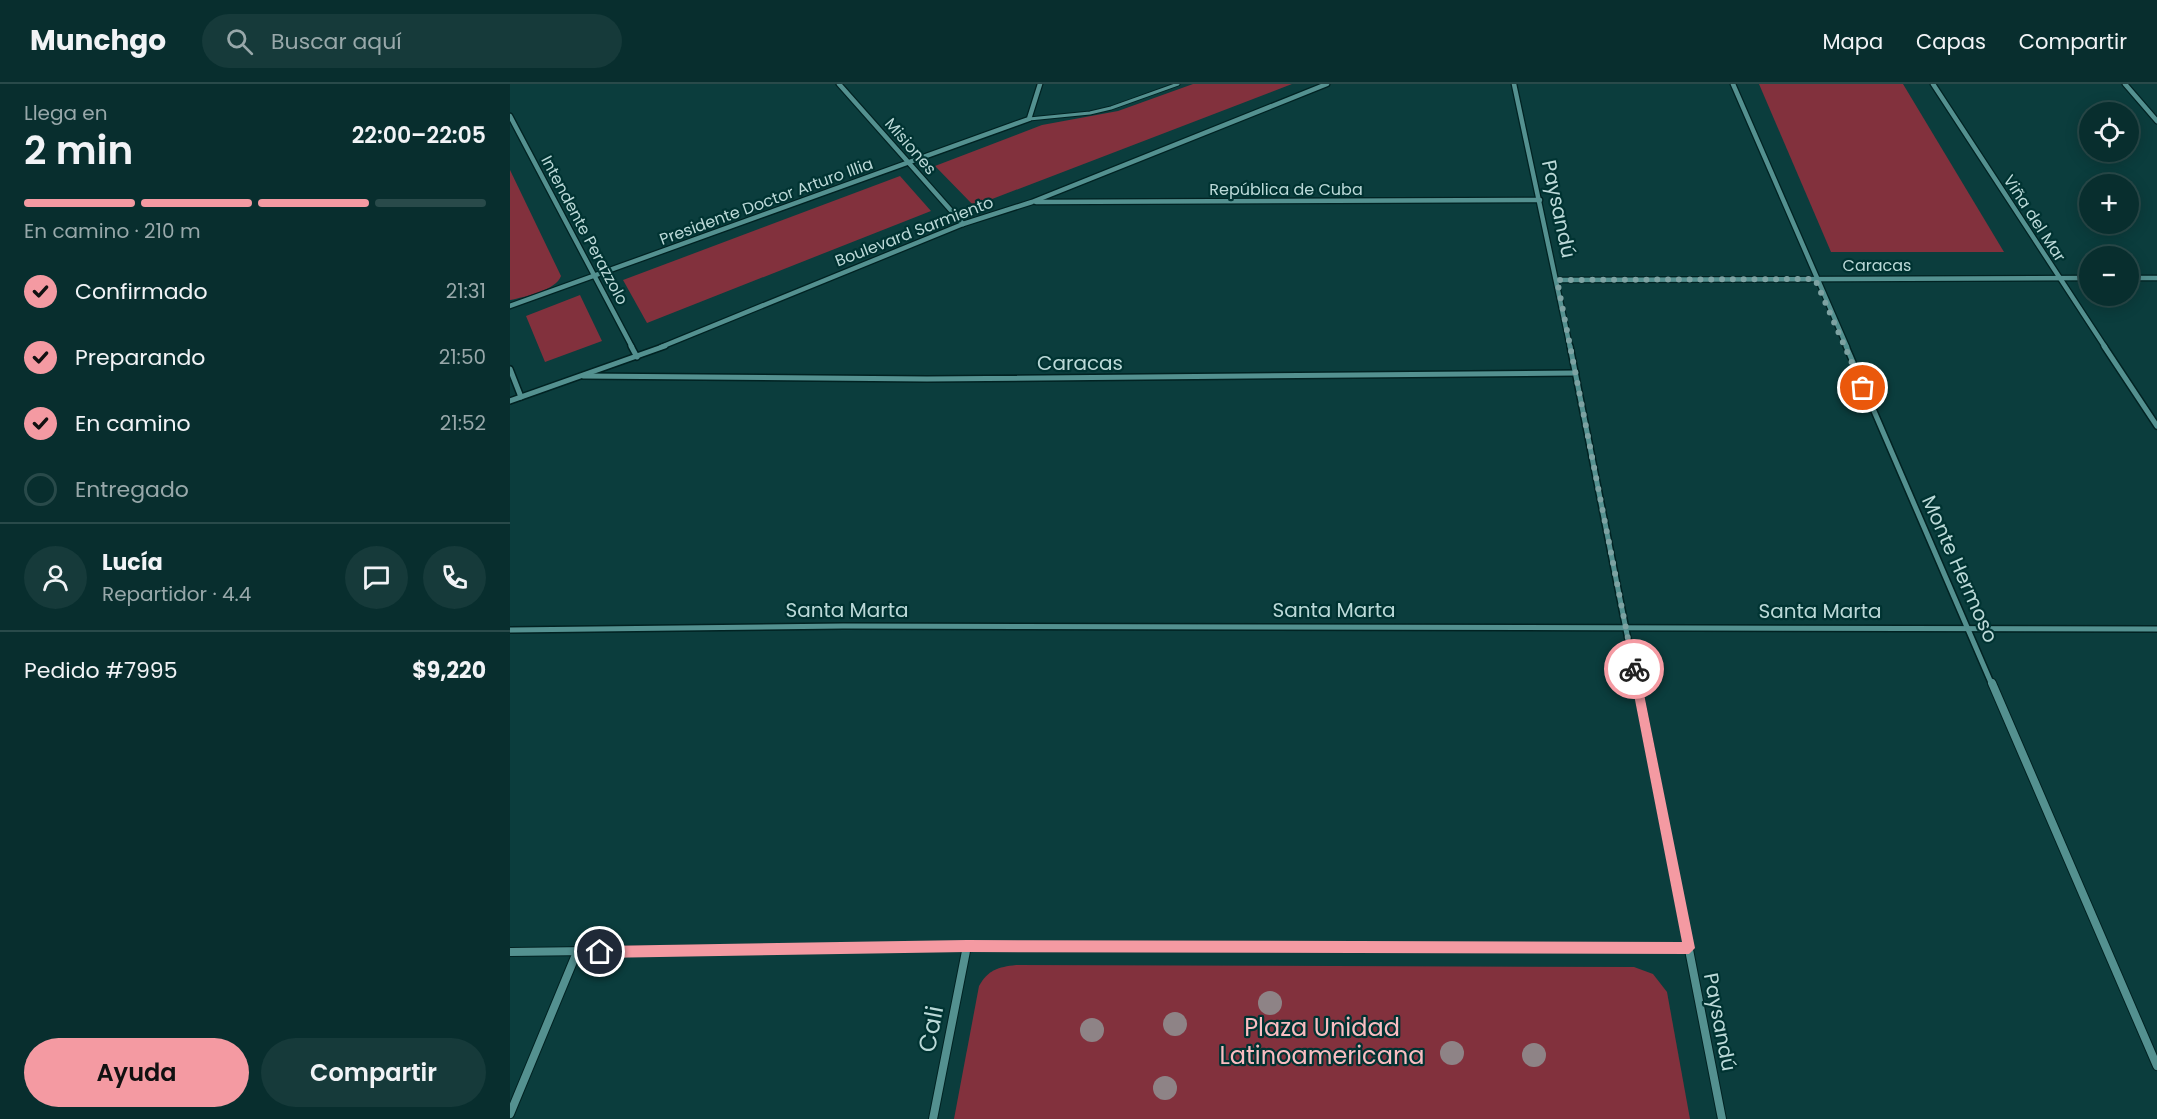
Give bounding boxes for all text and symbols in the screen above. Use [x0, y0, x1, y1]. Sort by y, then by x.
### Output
search box [202, 14, 622, 68]
text: Munchgo [30, 21, 166, 60]
icon: search [223, 25, 256, 58]
text: Buscar aquí [271, 26, 402, 57]
text: Mapa [1822, 27, 1883, 56]
text: Capas [1916, 27, 1986, 56]
text: Compartir [2019, 27, 2127, 56]
text: Llega en [24, 99, 108, 127]
map controls [2079, 102, 2139, 306]
button: locate [2079, 102, 2139, 162]
street label: Misiones [879, 113, 942, 180]
text: 22:00–22:05 [352, 120, 486, 151]
text: 2 min [24, 123, 133, 178]
street label: Intendente Perazzolo [535, 152, 634, 309]
street label: Presidente Doctor Arturo Illia [656, 152, 876, 251]
street label: Paysandú [1535, 157, 1583, 261]
street label: Viña del Mar [1998, 170, 2071, 266]
button: + [2079, 174, 2139, 234]
street label: República de Cuba [1209, 178, 1363, 201]
street label: Boulevard Sarmiento [832, 191, 997, 272]
text: En camino · 210 m [24, 217, 201, 245]
button: − [2079, 246, 2139, 306]
street label: Caracas [1843, 254, 1911, 277]
icon: check [24, 275, 57, 308]
text: Confirmado [75, 276, 208, 307]
text: 21:31 [446, 277, 486, 305]
icon: check [24, 341, 57, 374]
text: Preparando [75, 342, 205, 373]
text: 21:50 [439, 343, 486, 371]
street label: Caracas [1037, 349, 1123, 377]
pin [1837, 362, 1888, 413]
icon: bag [1846, 371, 1879, 404]
icon: check [24, 407, 57, 440]
text: En camino [75, 408, 191, 439]
text: 21:52 [440, 409, 486, 437]
text: Entregado [75, 474, 189, 505]
street label: Monte Hermoso [1915, 491, 2005, 647]
button: person [24, 546, 87, 609]
button: chat [345, 546, 408, 609]
button: phone [423, 546, 486, 609]
text: Lucía [102, 547, 163, 578]
text: Repartidor · 4.4 [102, 580, 251, 608]
street label: Santa Marta [785, 596, 909, 624]
street label: Santa Marta [1272, 596, 1396, 624]
street label: Santa Marta [1758, 597, 1882, 625]
courier [1604, 639, 1664, 699]
icon: bike [1618, 653, 1651, 686]
text: Pedido #7995 [24, 655, 178, 686]
text: $9,220 [412, 655, 486, 686]
pin [574, 926, 625, 977]
icon: home [583, 935, 616, 968]
street label: Paysandú [1697, 971, 1743, 1073]
street label: Cali [910, 1003, 951, 1055]
park label: Plaza Unidad Latinoamericana [1219, 1011, 1425, 1072]
button: Ayuda [24, 1038, 249, 1107]
button: Compartir [261, 1038, 486, 1107]

